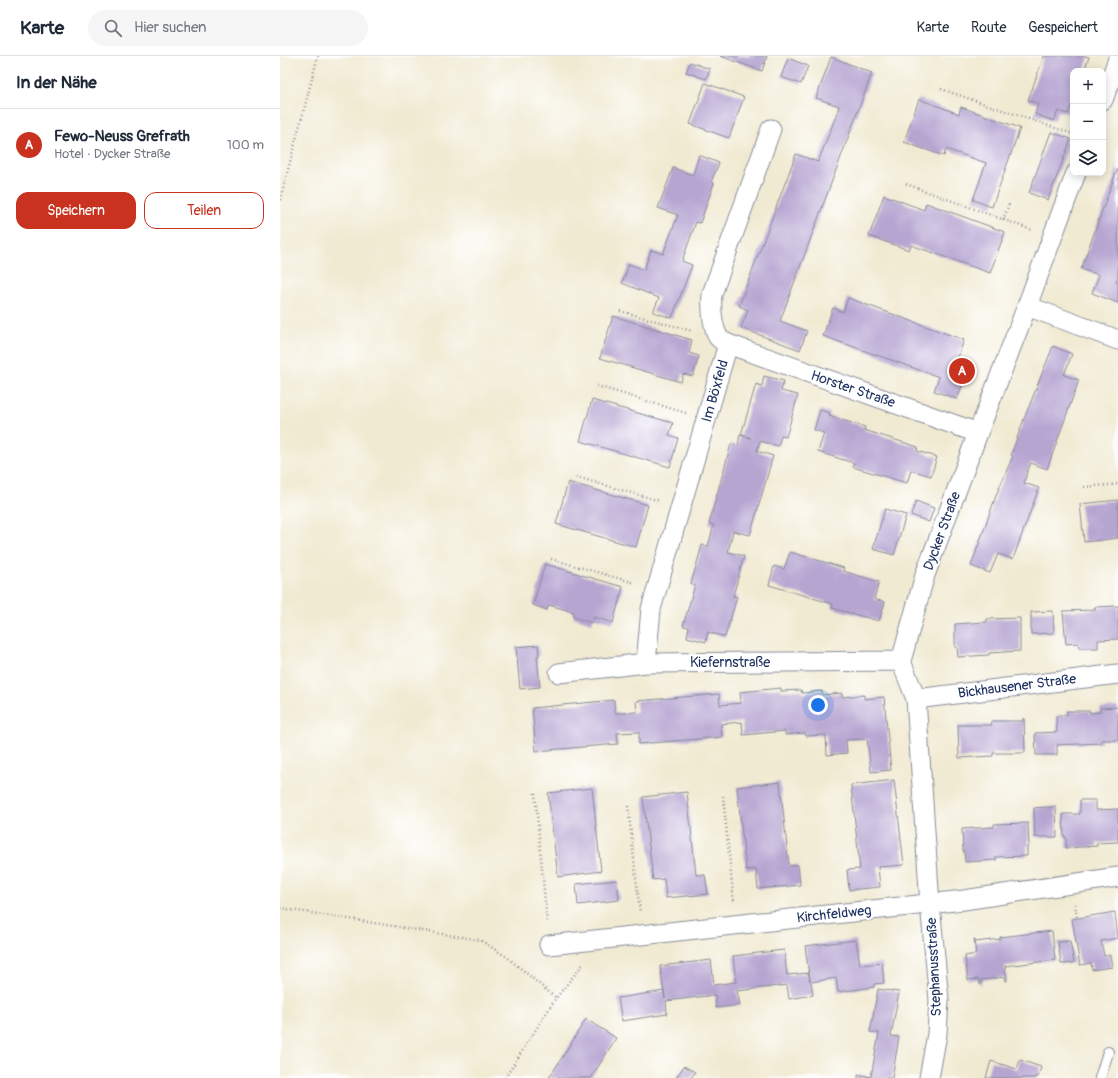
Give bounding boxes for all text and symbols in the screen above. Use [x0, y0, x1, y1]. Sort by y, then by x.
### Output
search box [88, 10, 368, 46]
text: Karte [20, 16, 64, 40]
icon: search [102, 17, 124, 39]
text: Hier suchen [134, 18, 206, 37]
text: Karte [917, 19, 949, 36]
text: Route [971, 19, 1006, 36]
text: Gespeichert [1028, 19, 1098, 36]
map controls [1070, 68, 1106, 176]
button: + [1070, 68, 1106, 104]
text: In der Nähe [16, 72, 97, 93]
button: − [1070, 104, 1106, 140]
text: Fewo-Neuss Grefrath [54, 127, 190, 146]
text: A [25, 137, 33, 153]
text: 100 m [227, 137, 264, 153]
button: layers [1070, 140, 1106, 176]
text: Hotel · Dycker Straße [54, 146, 170, 162]
button: Speichern [16, 192, 136, 229]
button: Teilen [144, 192, 264, 229]
pin: A [949, 356, 975, 386]
street label: Im Böxfeld [698, 358, 732, 424]
street label: Horster Straße [809, 367, 897, 411]
street label: Dycker Straße [920, 489, 964, 573]
street label: Kiefernstraße [690, 654, 770, 671]
street label: Bickhausener Straße [957, 670, 1077, 702]
your location [808, 695, 828, 715]
street label: Kirchfeldweg [796, 902, 872, 926]
street label: Stephanusstraße [923, 917, 945, 1017]

